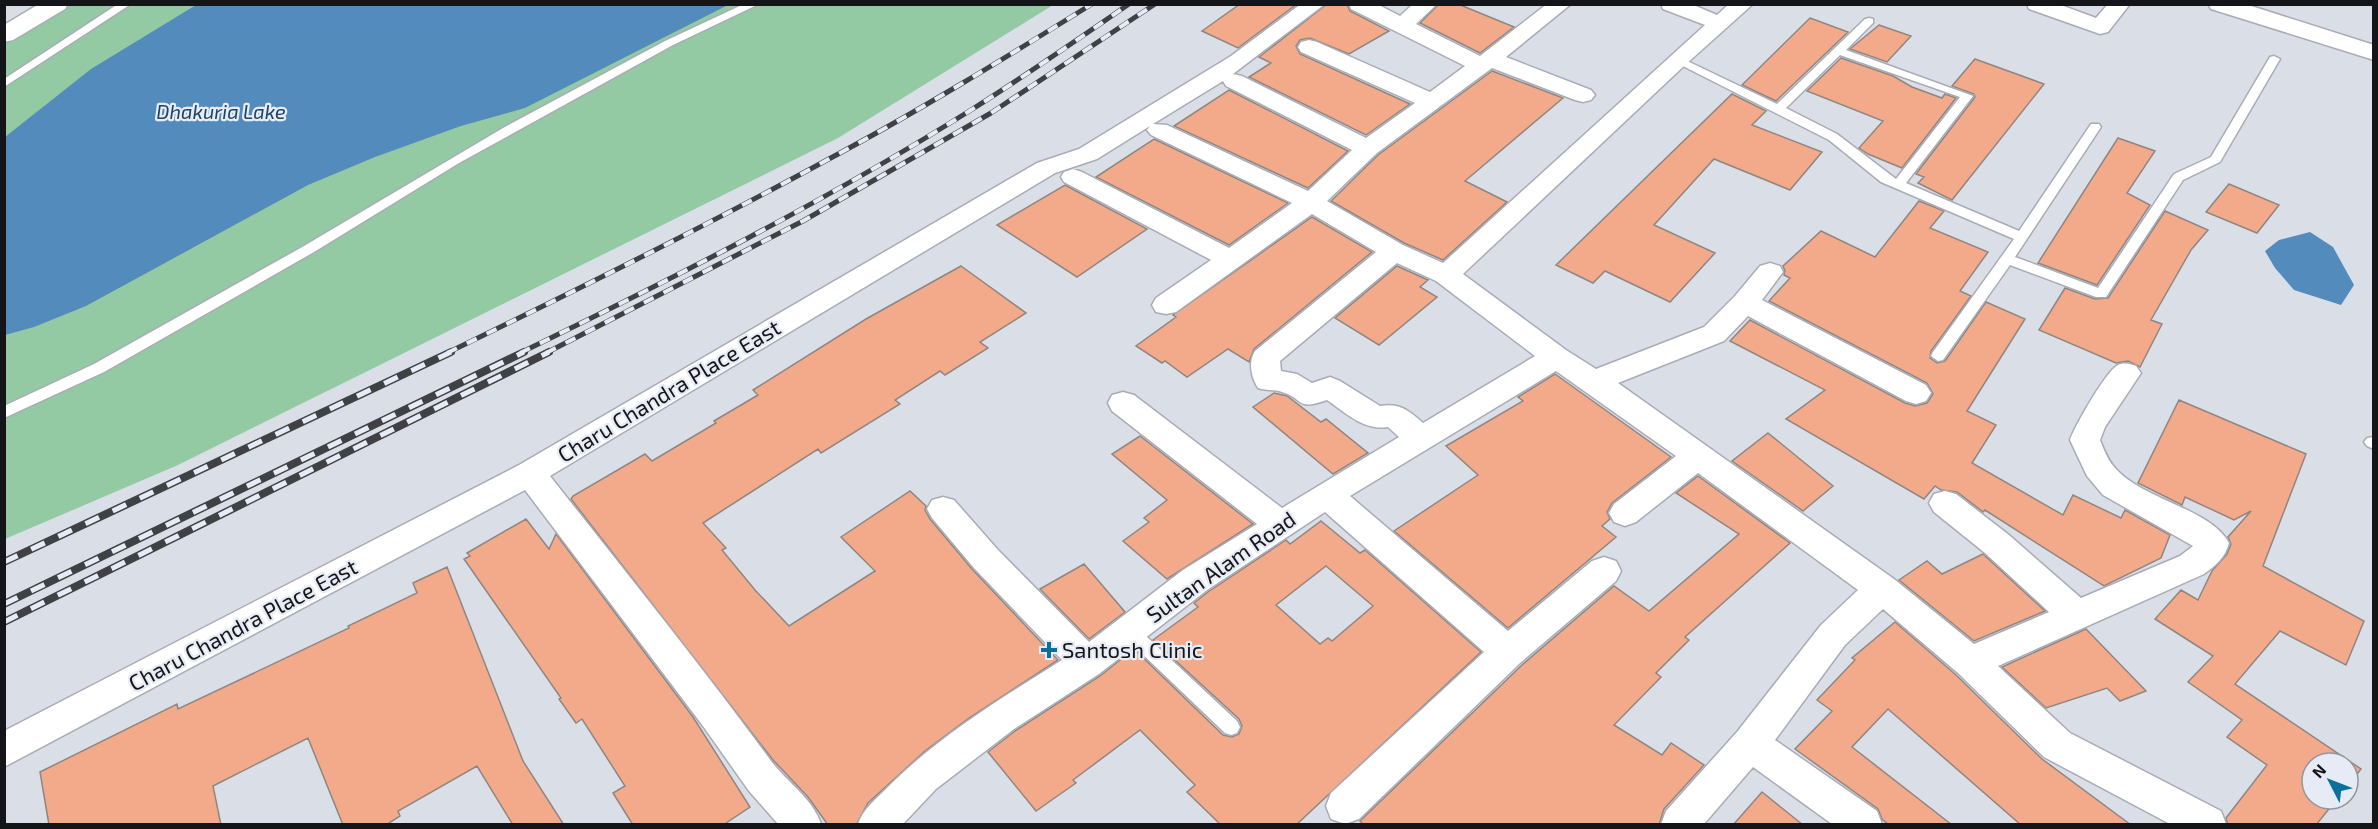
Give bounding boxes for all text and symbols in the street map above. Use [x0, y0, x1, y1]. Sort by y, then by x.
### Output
water label: Dhakuria Lake [156, 99, 286, 123]
street label: Charu Chandra Place East [552, 313, 785, 467]
street label: Sultan Alam Road [1141, 505, 1300, 627]
street label: Charu Chandra Place East [124, 553, 361, 695]
place label: Santosh Clinic [1062, 636, 1202, 662]
marker: Santosh Clinic [1040, 641, 1058, 659]
north arrow [2300, 751, 2360, 811]
text: N [2308, 760, 2329, 781]

